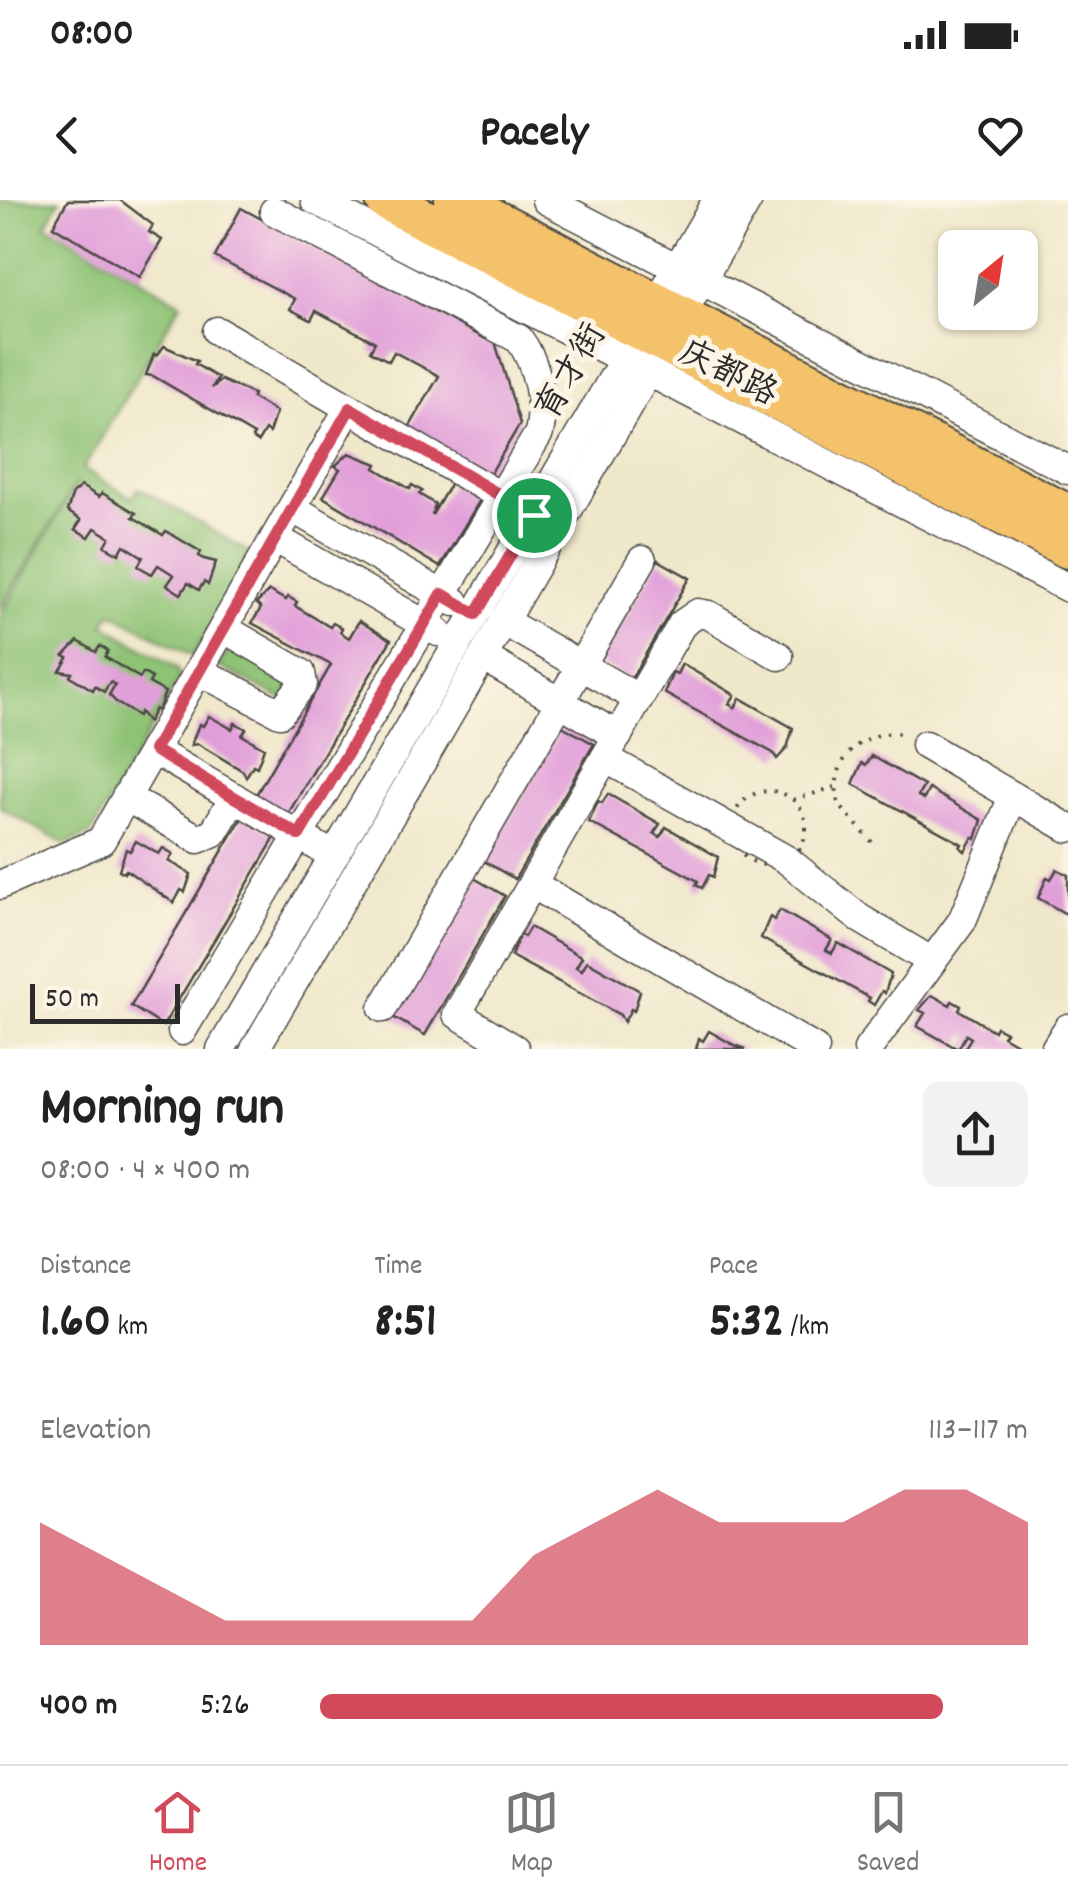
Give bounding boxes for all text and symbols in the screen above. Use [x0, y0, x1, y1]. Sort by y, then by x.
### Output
text: 08:00 [50, 8, 134, 63]
text: Pacely [480, 103, 588, 167]
icon: back [40, 108, 95, 163]
icon: heart [973, 108, 1028, 163]
north arrow [938, 230, 1038, 330]
map controls [938, 230, 1038, 330]
street label: 育才街 [525, 315, 621, 431]
street label: 庆都路 [669, 329, 785, 421]
pin [492, 473, 577, 558]
icon: arrive [507, 488, 562, 543]
scale bar [30, 979, 180, 1024]
text: 50 m [45, 981, 99, 1021]
text: Morning run [40, 1072, 284, 1151]
button: share [923, 1082, 1028, 1187]
text: 08:00 · 4 × 400 m [40, 1149, 250, 1195]
text: Distance [40, 1248, 131, 1288]
text: Time [374, 1248, 422, 1288]
text: Pace [709, 1248, 758, 1288]
text: 1.60 [40, 1288, 111, 1360]
text: 8:51 [374, 1288, 437, 1360]
text: 5:32 [709, 1288, 784, 1360]
text: km [111, 1309, 148, 1349]
text: /km [784, 1309, 829, 1349]
text: Elevation [40, 1409, 151, 1455]
text: 113–117 m [928, 1409, 1028, 1455]
text: 400 m [40, 1684, 117, 1730]
text: 5:26 [200, 1684, 250, 1730]
tab: Home [149, 1785, 207, 1885]
tab: Map [504, 1785, 559, 1885]
tab: Saved [857, 1785, 919, 1885]

